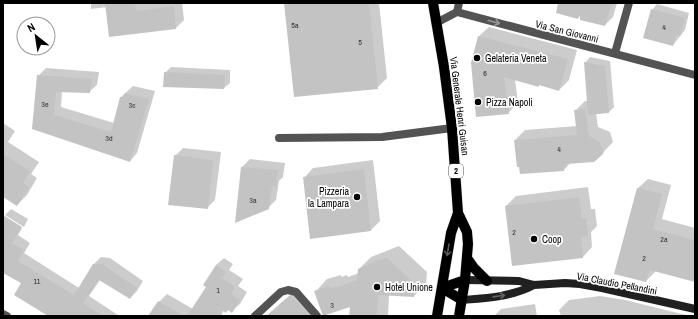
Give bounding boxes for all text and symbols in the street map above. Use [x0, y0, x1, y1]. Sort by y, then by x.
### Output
north arrow [16, 16, 56, 56]
street label: Via San Giovanni [534, 17, 600, 46]
one-way arrow [488, 19, 501, 26]
text: N [25, 20, 37, 35]
house number: 5a [291, 20, 299, 30]
house number: 4 [662, 22, 666, 32]
house number: 5 [358, 37, 362, 47]
place label: Gelateria Veneta [485, 52, 547, 65]
marker: Gelateria Veneta [472, 53, 482, 63]
street label: Via Generale Henri Guisan [447, 56, 472, 156]
house number: 6 [483, 68, 487, 78]
place label: Pizza Napoli [486, 96, 533, 109]
marker: Pizza Napoli [473, 97, 483, 107]
house number: 3e [41, 99, 49, 109]
house number: 3c [129, 100, 136, 110]
house number: 3d [105, 133, 113, 143]
house number: 4 [557, 144, 561, 154]
road number: 2 [449, 164, 463, 178]
place label: Pizzeria la Lampara [308, 185, 349, 210]
marker: Pizzeria la Lampara [352, 192, 362, 202]
house number: 3a [249, 195, 257, 205]
house number: 2 [512, 227, 516, 237]
place label: Coop [542, 233, 562, 246]
marker: Coop [529, 234, 539, 244]
house number: 2a [660, 234, 668, 244]
one-way arrow [444, 243, 452, 256]
house number: 2 [642, 253, 646, 263]
street label: Via Claudio Pellandini [576, 269, 658, 298]
house number: 11 [34, 276, 41, 286]
place label: Hotel Unione [385, 281, 433, 294]
marker: Hotel Unione [372, 282, 382, 292]
house number: 1 [216, 285, 220, 295]
one-way arrow [492, 292, 505, 300]
house number: 3 [330, 300, 334, 310]

